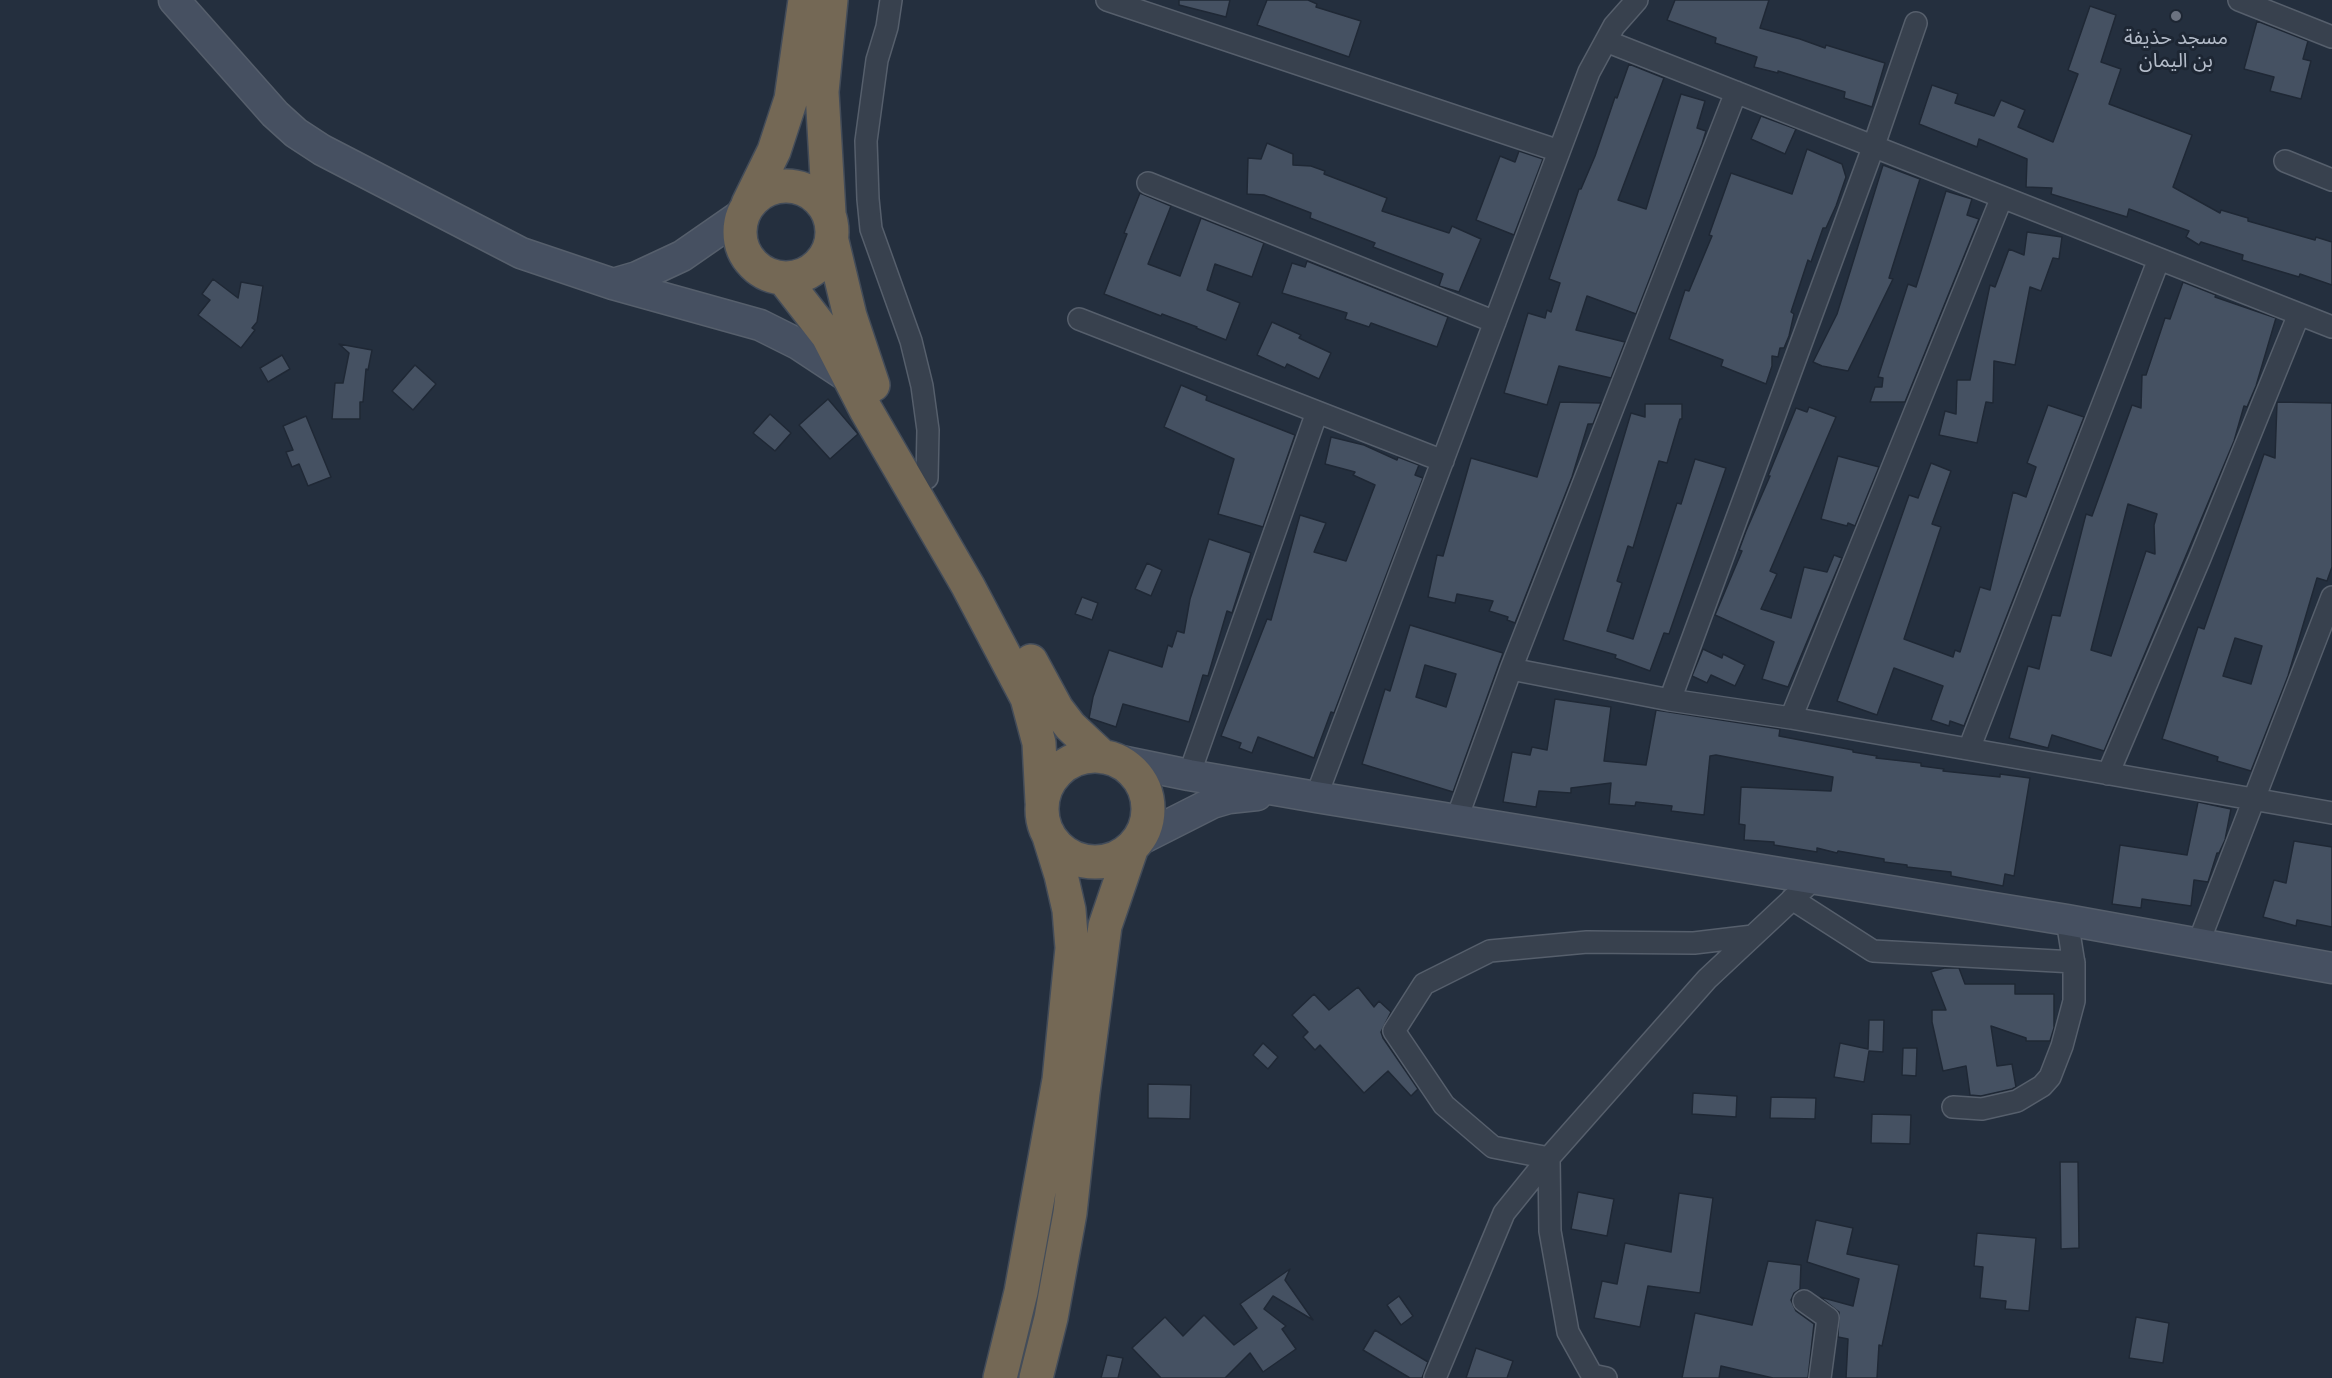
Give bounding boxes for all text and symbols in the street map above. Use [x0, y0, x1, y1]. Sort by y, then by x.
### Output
marker: مسجد حذيفة بن اليمان [2169, 9, 2183, 23]
place label: مسجد حذيفة بن اليمان [2124, 26, 2228, 73]

